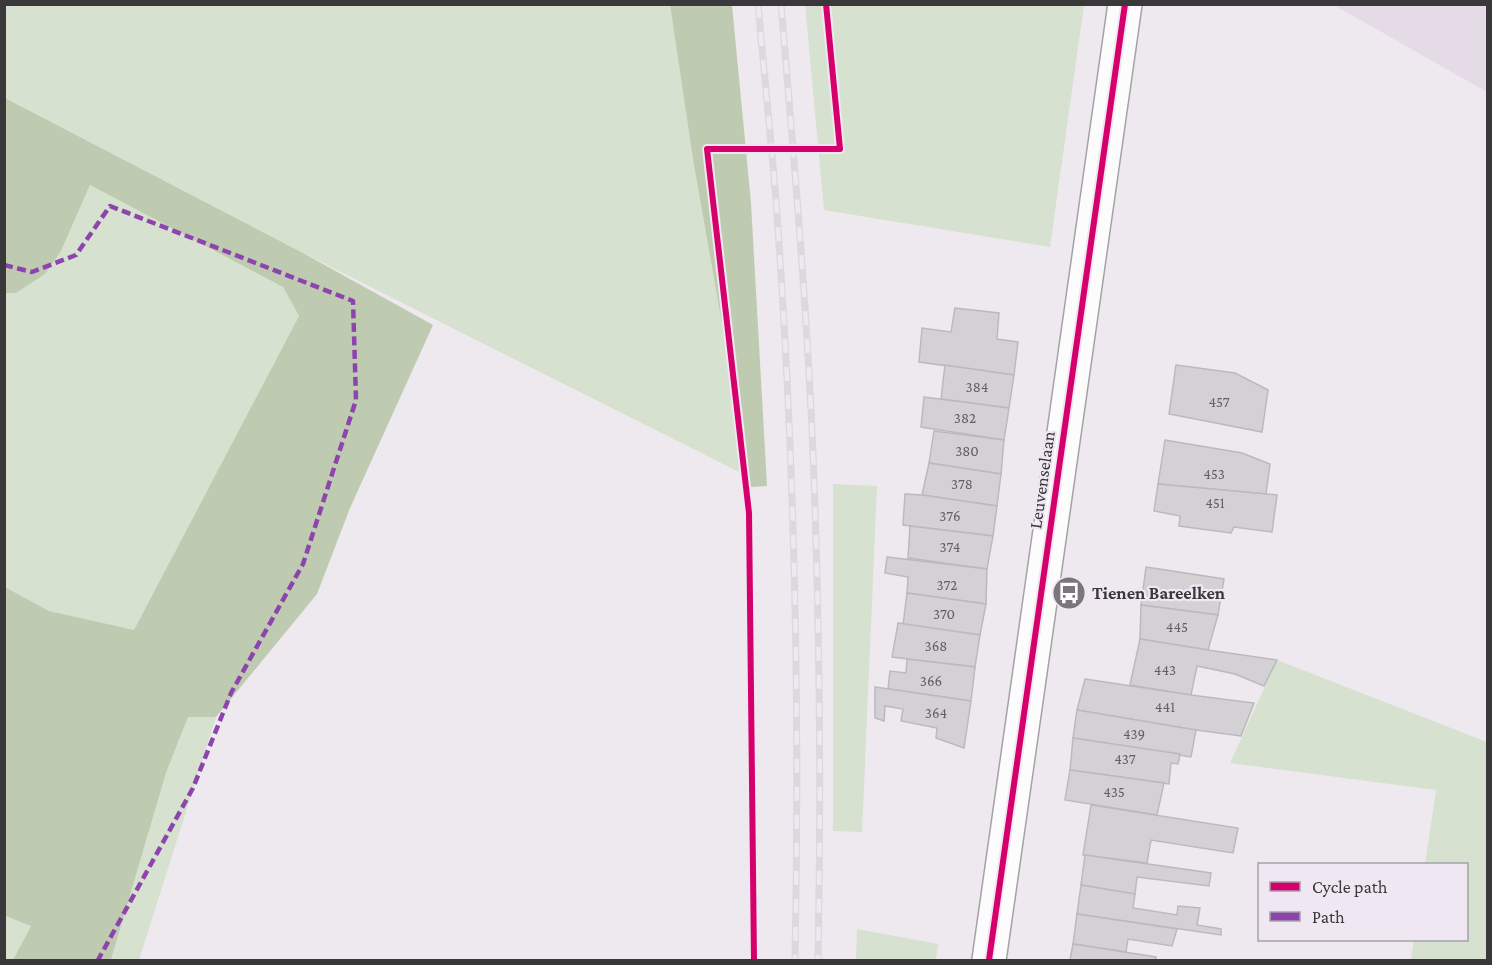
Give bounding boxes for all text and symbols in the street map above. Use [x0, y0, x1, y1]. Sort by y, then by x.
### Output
house number: 384 [966, 379, 988, 395]
house number: 457 [1208, 394, 1230, 410]
house number: 382 [954, 410, 976, 426]
street label: Leuvenselaan [1025, 430, 1059, 530]
house number: 380 [955, 443, 979, 459]
house number: 453 [1203, 466, 1225, 482]
house number: 378 [951, 476, 973, 492]
house number: 451 [1205, 495, 1225, 511]
house number: 376 [939, 508, 961, 524]
house number: 374 [939, 539, 961, 555]
bus stop icon: Tienen Bareelken [1051, 575, 1087, 611]
house number: 372 [936, 577, 958, 593]
place label: Tienen Bareelken [1092, 583, 1226, 603]
house number: 370 [933, 606, 955, 622]
house number: 445 [1166, 619, 1188, 635]
house number: 368 [925, 638, 947, 654]
house number: 443 [1154, 662, 1176, 678]
house number: 366 [920, 673, 942, 689]
house number: 441 [1155, 699, 1175, 715]
house number: 364 [925, 705, 947, 721]
house number: 439 [1123, 726, 1145, 742]
house number: 437 [1114, 751, 1136, 767]
house number: 435 [1103, 784, 1125, 800]
legend [1258, 863, 1468, 941]
text: Cycle path [1312, 877, 1388, 897]
text: Path [1312, 907, 1345, 927]

